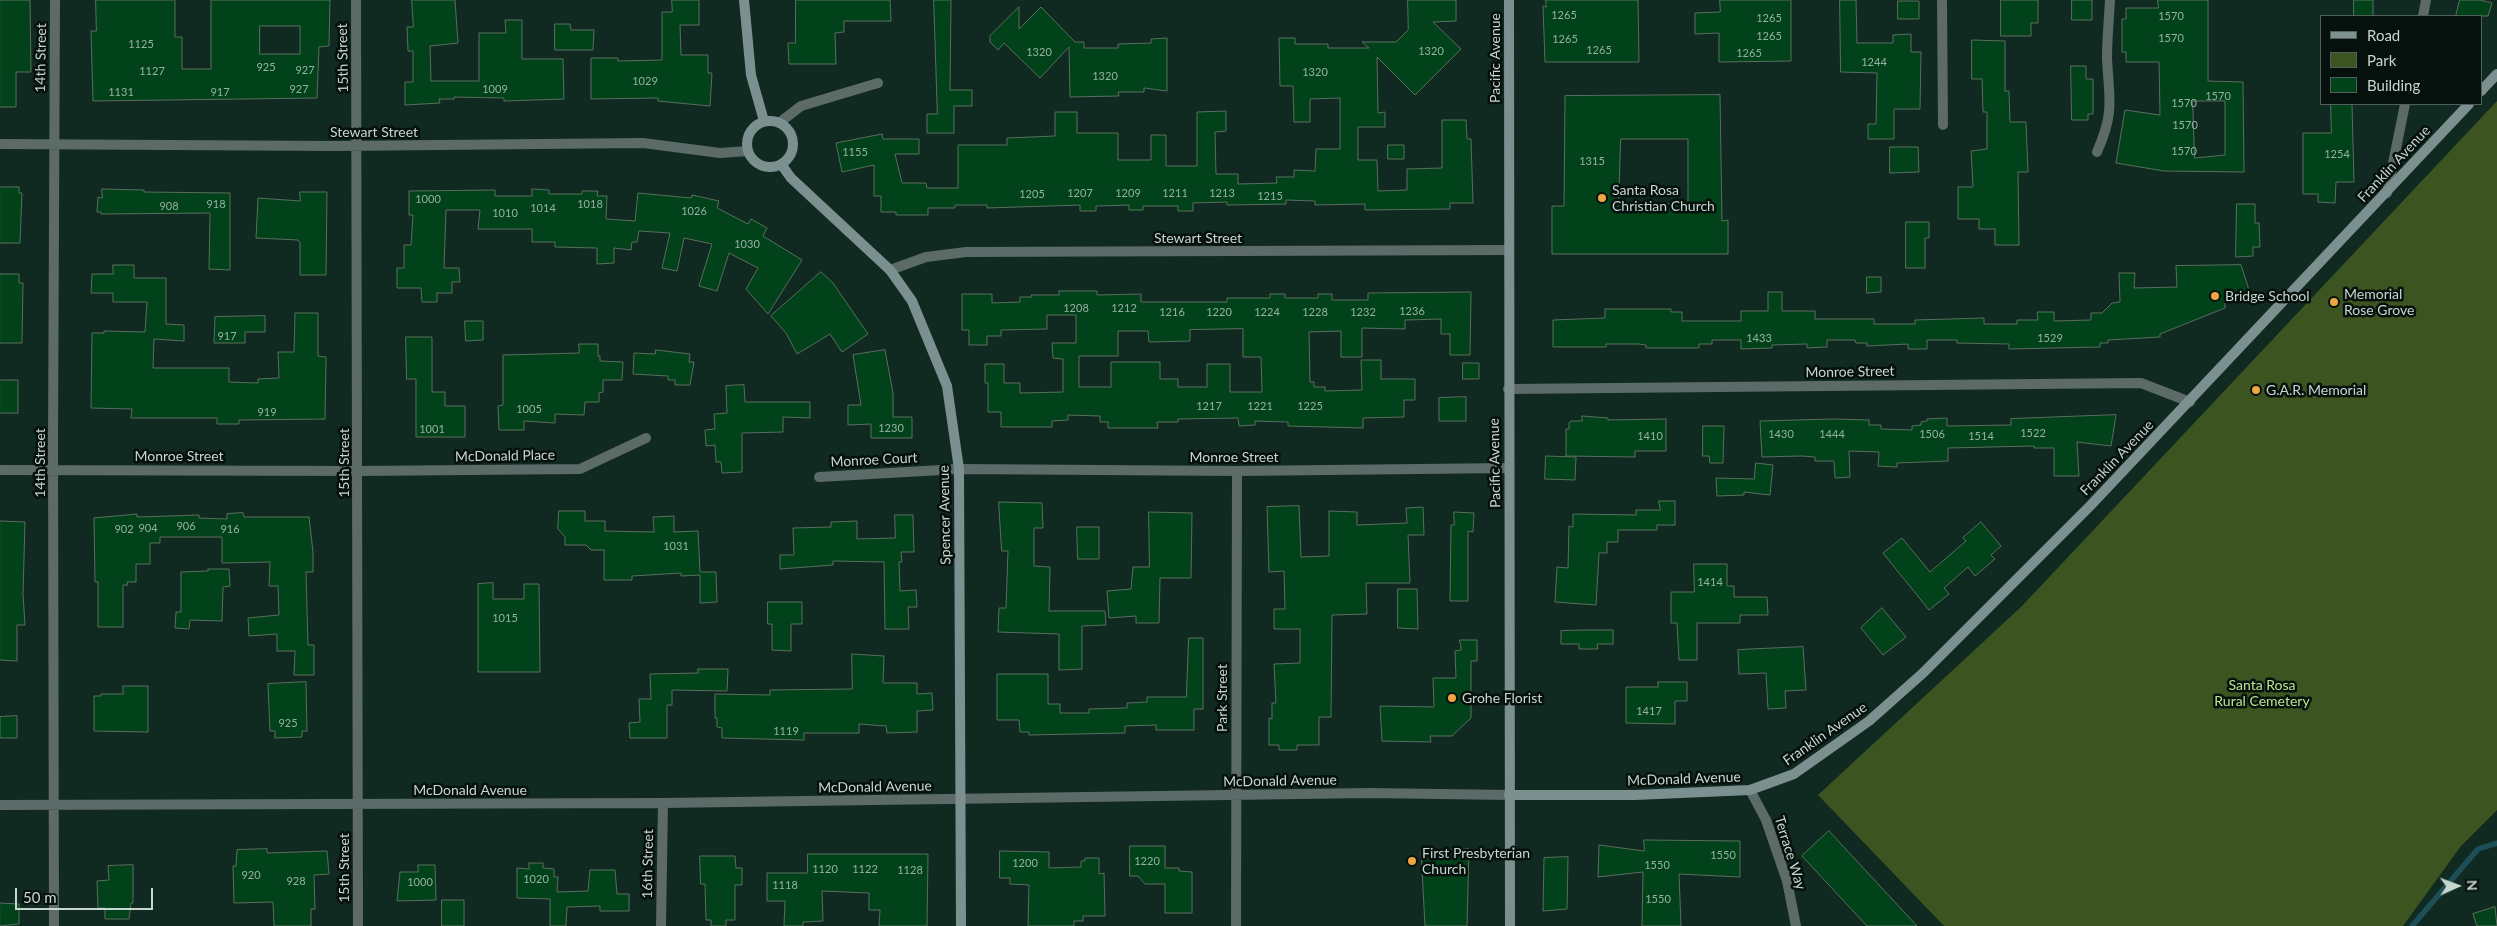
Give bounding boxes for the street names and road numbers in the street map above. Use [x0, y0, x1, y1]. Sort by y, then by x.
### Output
street label: Pacific Avenue [1487, 13, 1503, 103]
street label: 14th Street [32, 23, 50, 93]
street label: 15th Street [334, 23, 352, 93]
street label: Franklin Avenue [2354, 122, 2434, 206]
street label: Stewart Street [330, 124, 418, 140]
street label: Stewart Street [1154, 230, 1242, 246]
street label: Monroe Street [1805, 363, 1895, 381]
street label: Franklin Avenue [2077, 417, 2157, 499]
street label: Pacific Avenue [1486, 418, 1504, 508]
street label: 14th Street [32, 428, 48, 498]
street label: 15th Street [336, 428, 352, 498]
street label: McDonald Place [455, 447, 555, 465]
street label: Monroe Street [134, 448, 224, 464]
street label: Monroe Court [830, 449, 918, 471]
street label: Monroe Street [1189, 449, 1279, 465]
street label: Spencer Avenue [936, 465, 954, 565]
street label: Park Street [1214, 664, 1230, 732]
street label: Franklin Avenue [1780, 699, 1870, 769]
street label: McDonald Avenue [1627, 769, 1741, 789]
street label: McDonald Avenue [1223, 772, 1337, 790]
street label: McDonald Avenue [818, 778, 932, 796]
street label: McDonald Avenue [413, 782, 527, 798]
street label: Terrace Way [1771, 814, 1809, 892]
street label: 16th Street [639, 829, 657, 899]
street label: 15th Street [336, 833, 352, 903]

